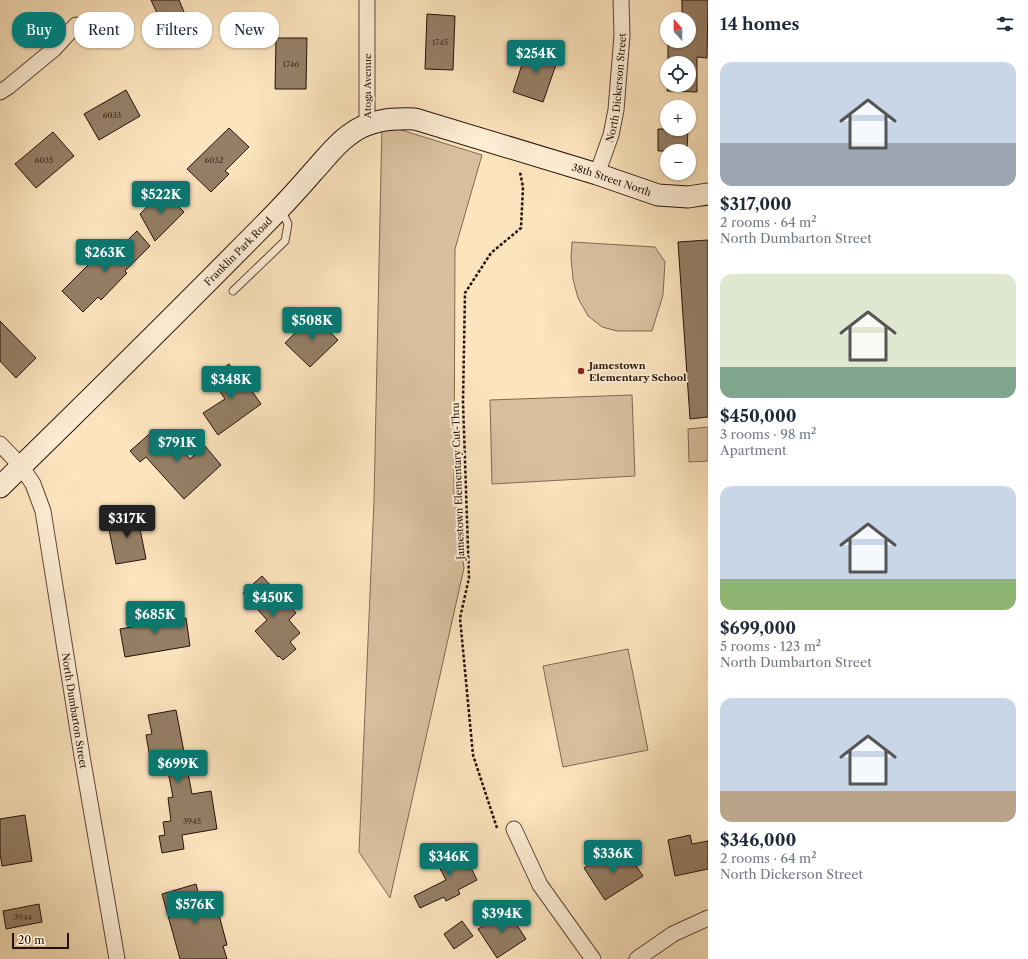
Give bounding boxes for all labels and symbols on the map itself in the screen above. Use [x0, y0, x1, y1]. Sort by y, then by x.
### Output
north arrow [660, 12, 696, 48]
street label: North Dickerson Street [602, 32, 629, 144]
house number: 1745 [432, 37, 448, 47]
pin: $254K [508, 40, 564, 74]
street label: Atoga Avenue [361, 53, 374, 120]
house number: 1746 [283, 59, 299, 69]
house number: 6033 [103, 110, 121, 120]
house number: 6035 [35, 155, 53, 165]
house number: 6032 [205, 155, 224, 165]
street label: 38th Street North [570, 160, 654, 199]
pin: $522K [133, 181, 189, 215]
street label: Franklin Park Road [201, 214, 275, 288]
pin: $263K [77, 239, 133, 273]
pin: $508K [284, 307, 340, 341]
place label: Jamestown Elementary School [587, 359, 687, 384]
pin: $348K [203, 366, 259, 400]
marker: Jamestown Elementary School [576, 366, 586, 376]
street label: Jamestown Elementary Cut-Thru [449, 402, 467, 562]
pin: $791K [149, 429, 205, 463]
pin: $317K [99, 505, 155, 539]
pin: $450K [245, 584, 301, 618]
pin: $685K [127, 601, 183, 635]
street label: North Dumbarton Street [59, 652, 91, 770]
pin: $699K [150, 750, 206, 784]
house number: 3945 [183, 816, 201, 826]
pin: $336K [585, 840, 641, 874]
pin: $346K [421, 843, 477, 877]
pin: $576K [167, 891, 223, 925]
pin: $394K [474, 900, 530, 934]
house number: 3944 [14, 912, 33, 922]
scale bar [12, 931, 69, 950]

